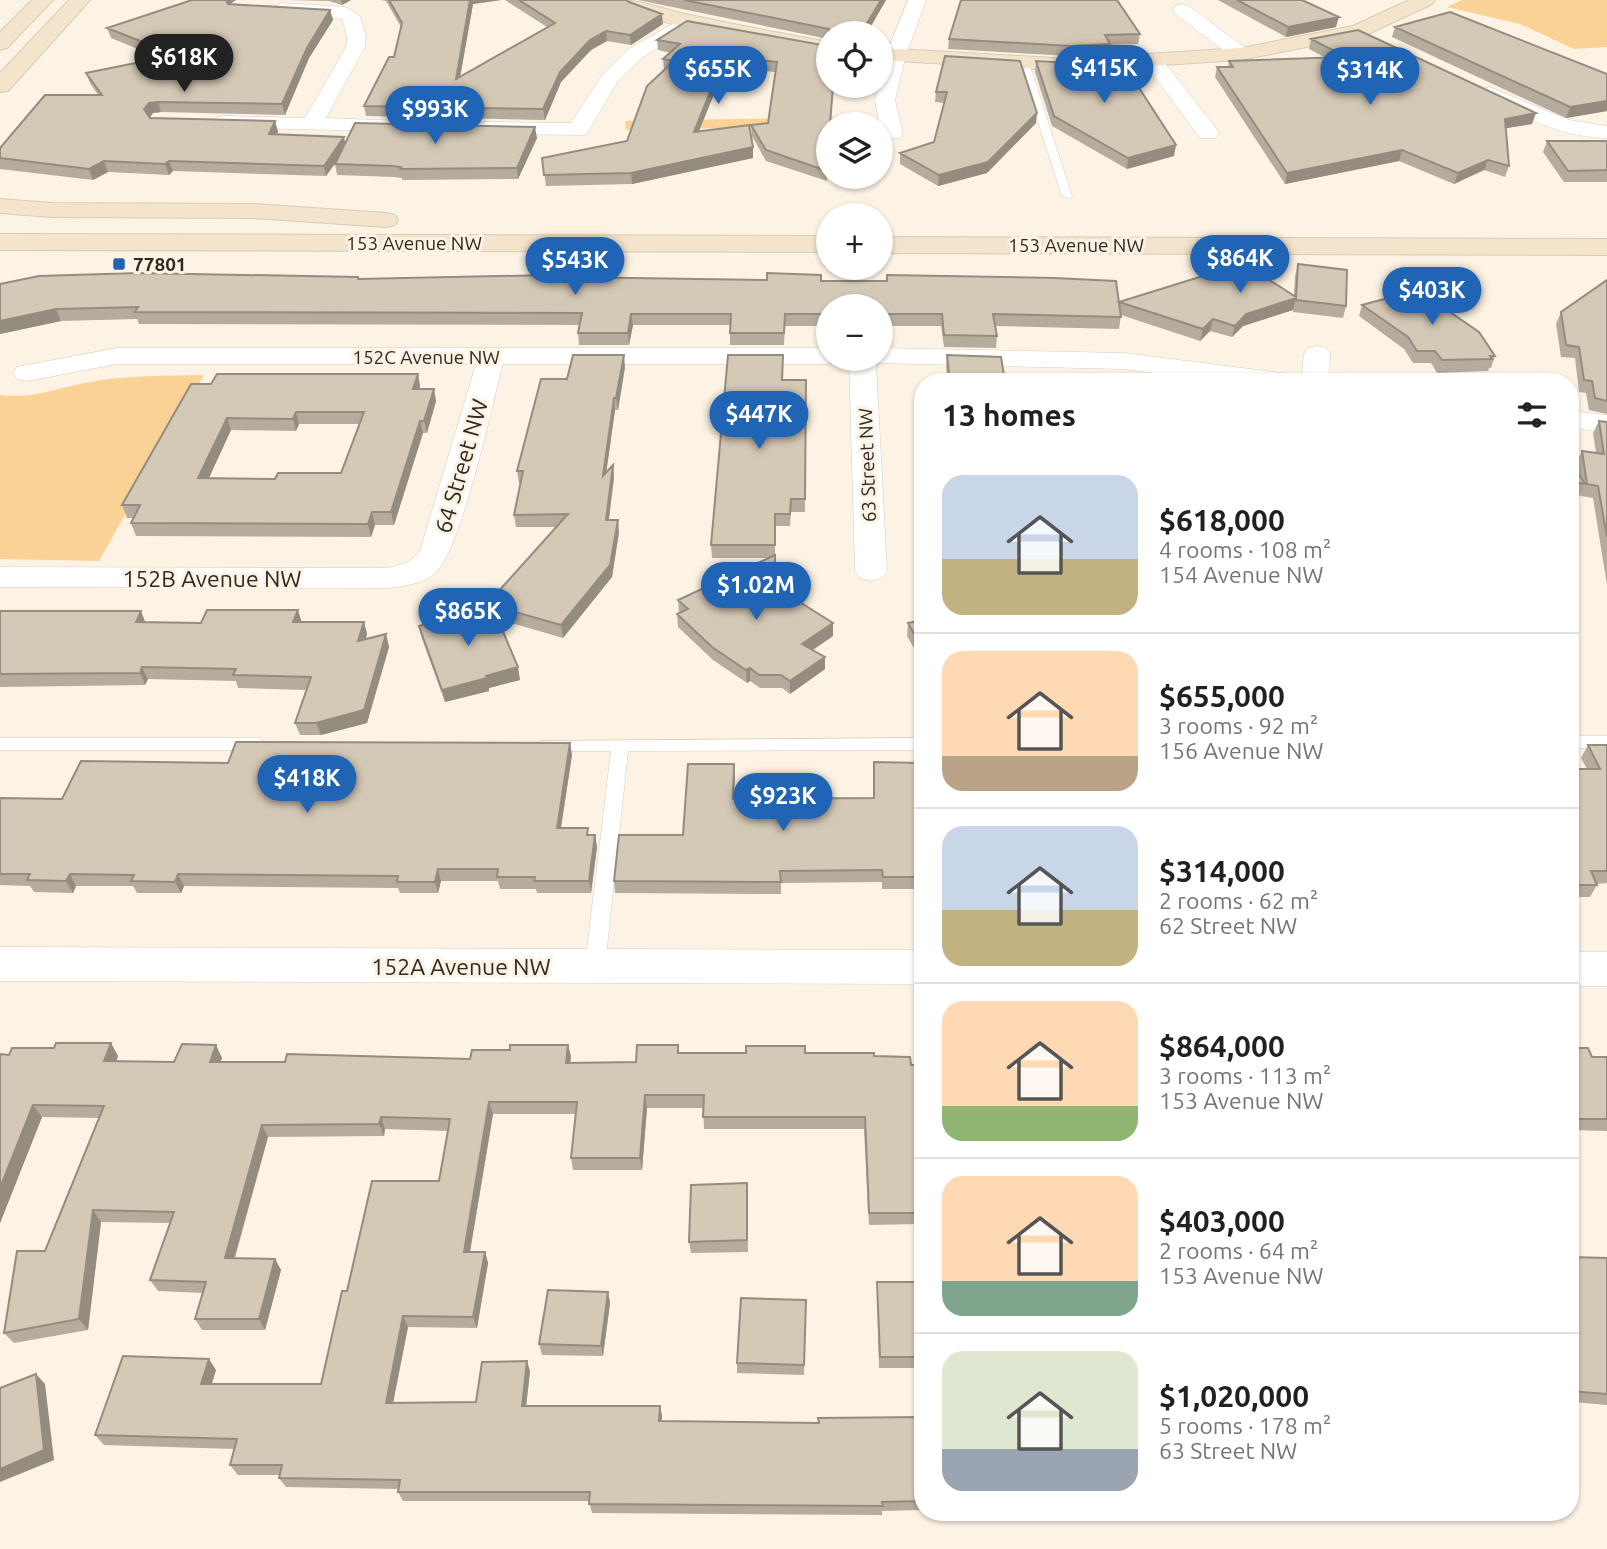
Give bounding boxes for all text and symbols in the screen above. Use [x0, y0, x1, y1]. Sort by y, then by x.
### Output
map controls [816, 21, 893, 371]
button: locate [816, 21, 893, 98]
pin: $618K [135, 34, 233, 94]
text: $618K [150, 44, 218, 69]
pin: $655K [669, 46, 767, 106]
pin: $415K [1055, 46, 1153, 105]
pin: $314K [1321, 48, 1419, 107]
text: $415K [1070, 55, 1138, 80]
text: $655K [684, 56, 752, 81]
text: $314K [1336, 57, 1404, 82]
pin: $993K [386, 86, 484, 146]
text: $993K [401, 96, 469, 121]
button: layers [816, 112, 893, 189]
button: + [816, 203, 893, 280]
street label: 153 Avenue NW [346, 232, 482, 254]
street label: 153 Avenue NW [1008, 234, 1144, 256]
pin: $864K [1191, 236, 1289, 295]
pin: $543K [526, 238, 624, 297]
text: $864K [1206, 245, 1274, 270]
text: $543K [541, 247, 609, 272]
place label: 77801 [133, 253, 187, 275]
marker: 77801 [111, 256, 127, 272]
pin: $403K [1383, 268, 1481, 327]
text: $403K [1398, 277, 1466, 302]
button: − [816, 294, 893, 371]
street label: 152C Avenue NW [352, 346, 500, 368]
pin: $447K [710, 392, 808, 451]
street label: 64 Street NW [430, 396, 492, 536]
icon: filters [1513, 396, 1551, 434]
text: 13 homes [942, 398, 1076, 432]
text: $447K [725, 401, 793, 426]
street label: 63 Street NW [854, 407, 880, 523]
icon: home [998, 503, 1082, 587]
text: $618,000 [1159, 503, 1285, 537]
text: 4 rooms · 108 m² [1159, 537, 1331, 562]
pin: $1.02M [699, 562, 813, 622]
text: 154 Avenue NW [1159, 562, 1324, 587]
street label: 152B Avenue NW [122, 566, 302, 591]
text: $1.02M [717, 572, 795, 597]
pin: $865K [419, 588, 517, 648]
text: $865K [434, 598, 502, 623]
icon: home [998, 679, 1082, 763]
text: $655,000 [1159, 679, 1285, 713]
text: 3 rooms · 92 m² [1159, 713, 1318, 738]
text: 156 Avenue NW [1159, 738, 1324, 763]
pin: $418K [258, 756, 356, 815]
text: $418K [273, 765, 341, 790]
pin: $923K [734, 774, 832, 833]
text: $923K [749, 783, 817, 808]
icon: home [998, 854, 1082, 938]
text: $314,000 [1159, 854, 1285, 888]
text: 2 rooms · 62 m² [1159, 888, 1318, 913]
text: 62 Street NW [1159, 913, 1297, 938]
street label: 152A Avenue NW [371, 954, 551, 979]
icon: home [998, 1029, 1082, 1113]
text: $864,000 [1159, 1029, 1285, 1063]
text: 3 rooms · 113 m² [1159, 1063, 1331, 1088]
text: 153 Avenue NW [1159, 1088, 1324, 1113]
icon: home [998, 1204, 1082, 1288]
text: $403,000 [1159, 1204, 1285, 1238]
text: 2 rooms · 64 m² [1159, 1238, 1318, 1263]
text: 153 Avenue NW [1159, 1263, 1324, 1288]
icon: home [998, 1379, 1082, 1463]
text: $1,020,000 [1159, 1379, 1309, 1413]
text: 5 rooms · 178 m² [1159, 1413, 1331, 1438]
text: 63 Street NW [1159, 1438, 1297, 1463]

